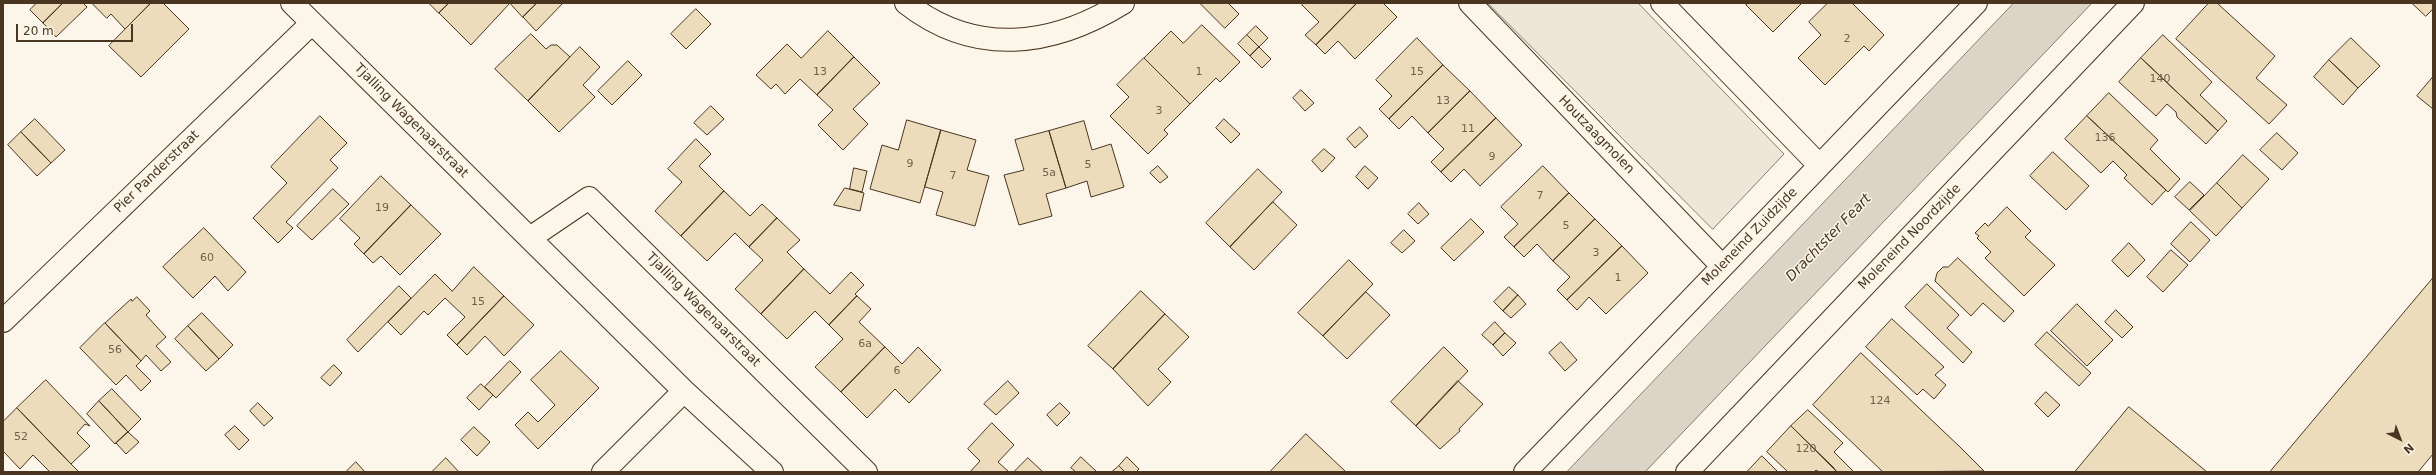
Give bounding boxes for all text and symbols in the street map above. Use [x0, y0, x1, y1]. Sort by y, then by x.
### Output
scale bar [18, 16, 135, 42]
text: 20 m [23, 24, 54, 38]
house number: 2 [1844, 32, 1850, 46]
street label: Tjalling Wagenaarstraat [351, 61, 471, 181]
house number: 13 [813, 65, 827, 79]
house number: 1 [1196, 65, 1202, 79]
house number: 15 [1410, 65, 1424, 79]
house number: 140 [2150, 72, 2170, 86]
street label: Houtzaagmolen [1555, 93, 1637, 177]
house number: 13 [1436, 94, 1450, 108]
house number: 3 [1156, 104, 1162, 118]
house number: 11 [1461, 122, 1475, 136]
street label: Pier Panderstraat [111, 128, 203, 216]
house number: 136 [2095, 131, 2115, 145]
house number: 9 [1489, 150, 1495, 164]
house number: 9 [907, 157, 913, 171]
house number: 5 [1085, 158, 1091, 172]
house number: 5a [1042, 166, 1056, 180]
house number: 7 [950, 169, 956, 183]
street label: Moleneind Noordzijde [1856, 181, 1964, 293]
street label: Moleneind Zuidzijde [1699, 185, 1801, 289]
house number: 7 [1537, 189, 1543, 203]
water label: Drachtster Feart [1783, 191, 1875, 285]
house number: 19 [375, 201, 389, 215]
house number: 5 [1563, 219, 1569, 233]
house number: 3 [1593, 246, 1599, 260]
street label: Tjalling Wagenaarstraat [643, 250, 763, 370]
house number: 60 [200, 251, 214, 265]
house number: 1 [1615, 271, 1621, 285]
house number: 15 [471, 295, 485, 309]
house number: 6a [858, 337, 872, 351]
house number: 56 [108, 343, 122, 357]
house number: 6 [894, 364, 900, 378]
house number: 124 [1870, 394, 1890, 408]
north arrow [2380, 419, 2420, 459]
house number: 52 [14, 430, 28, 444]
text: N [2401, 440, 2416, 456]
house number: 120 [1796, 442, 1816, 456]

